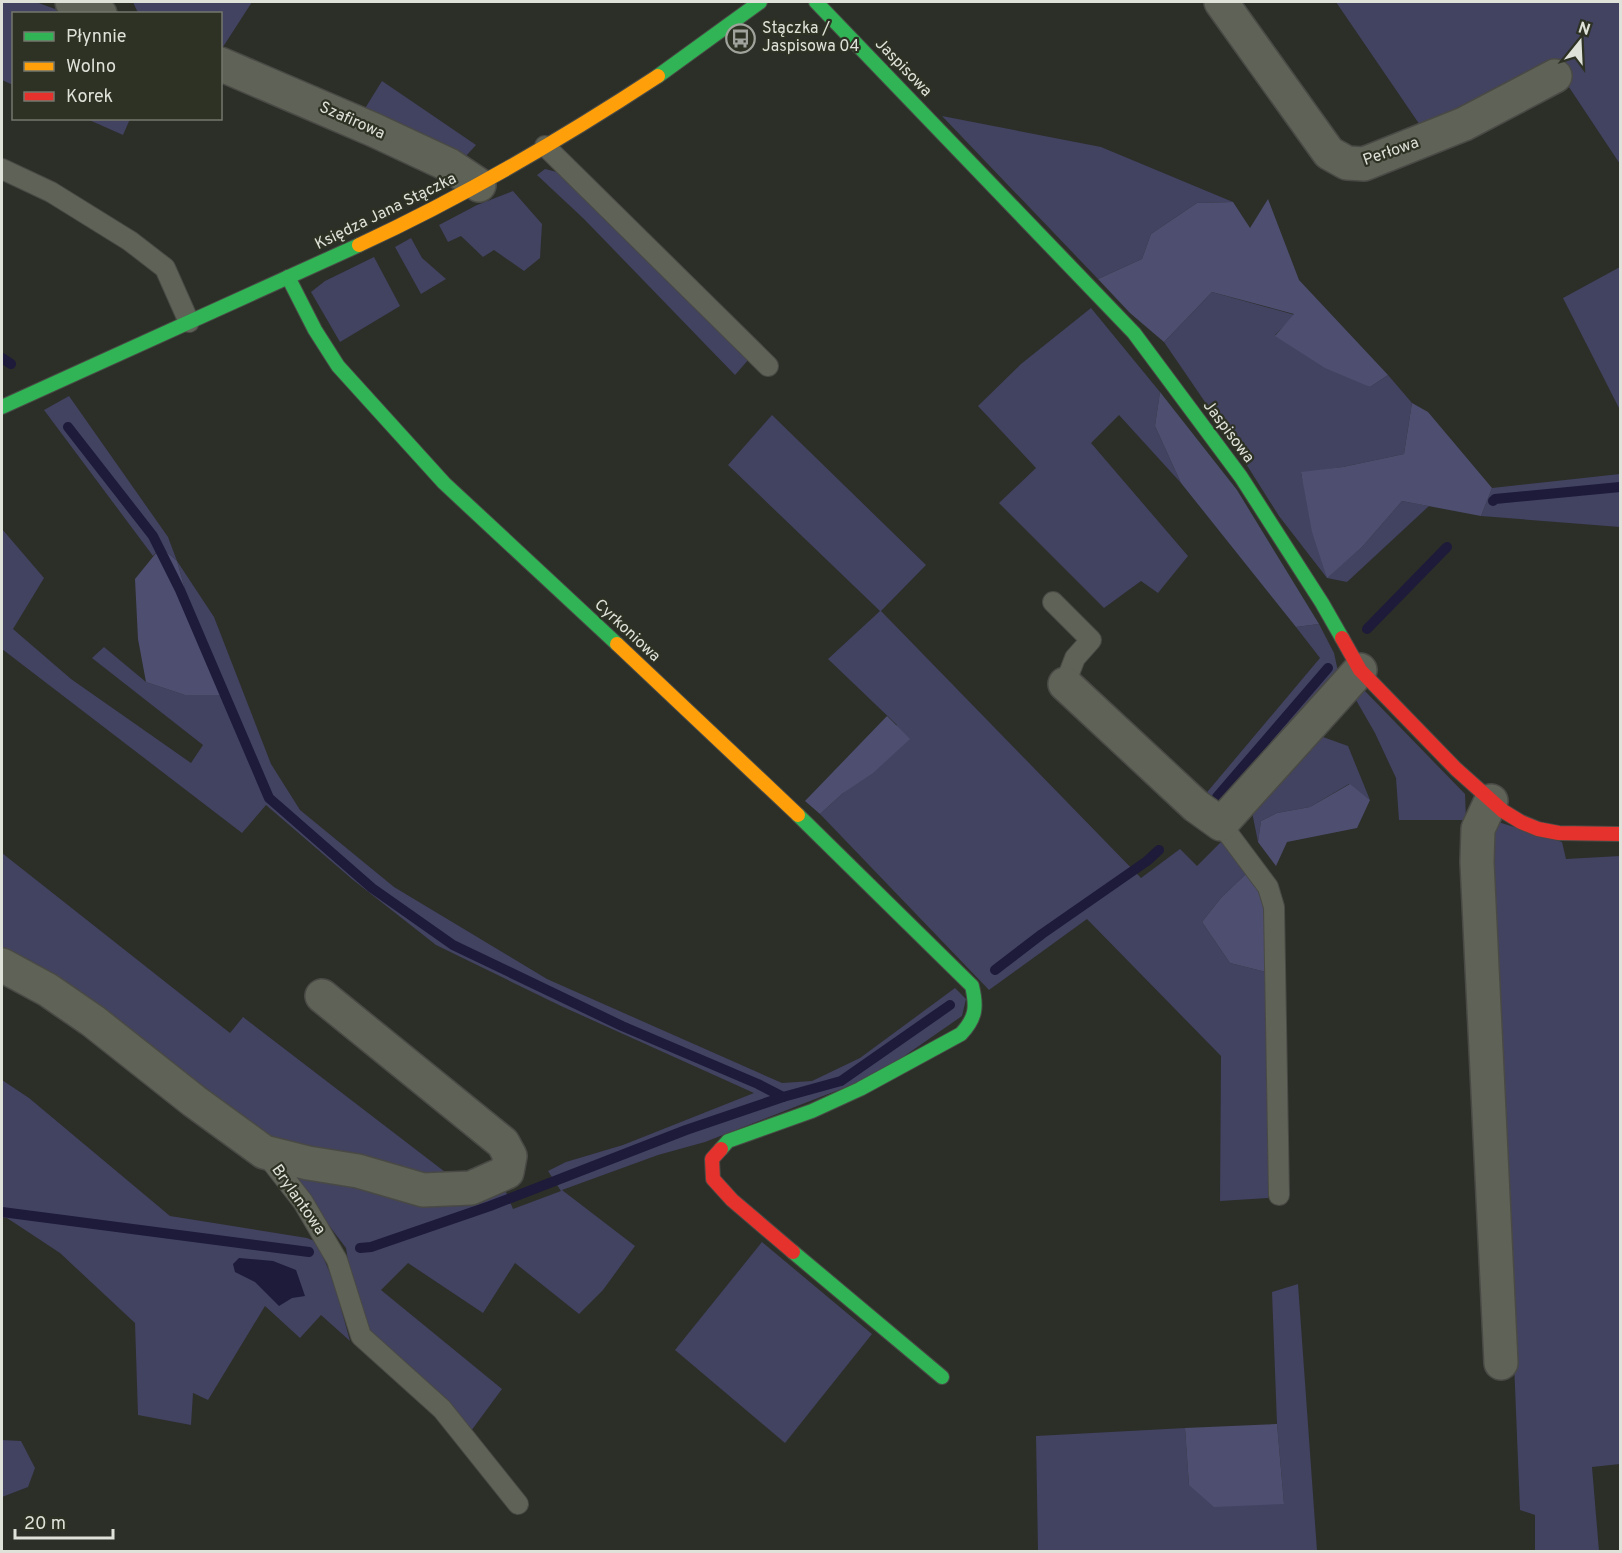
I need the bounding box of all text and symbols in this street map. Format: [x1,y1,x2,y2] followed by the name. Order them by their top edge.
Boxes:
[12,12,222,120] legend
[1550,12,1610,72] north arrow
[1575,18,1593,41] text: N
[762,19,860,57] place label: Stączka / Jaspisowa 04
[725,22,757,54] bus stop icon: Stączka / Jaspisowa 04
[66,26,127,49] text: Płynnie
[870,35,936,101] street label: Jaspisowa
[66,56,116,79] text: Wolno
[66,86,113,109] text: Korek
[316,98,388,144] street label: Szafirowa
[1360,133,1422,171] street label: Perłowa
[312,169,460,255] street label: Księdza Jana Stączka
[1198,397,1258,467] street label: Jaspisowa
[590,595,664,667] street label: Cyrkoniowa
[266,1161,330,1239] street label: Brylantowa
[15,1502,112,1540] scale bar
[24,1513,66,1536] text: 20 m

